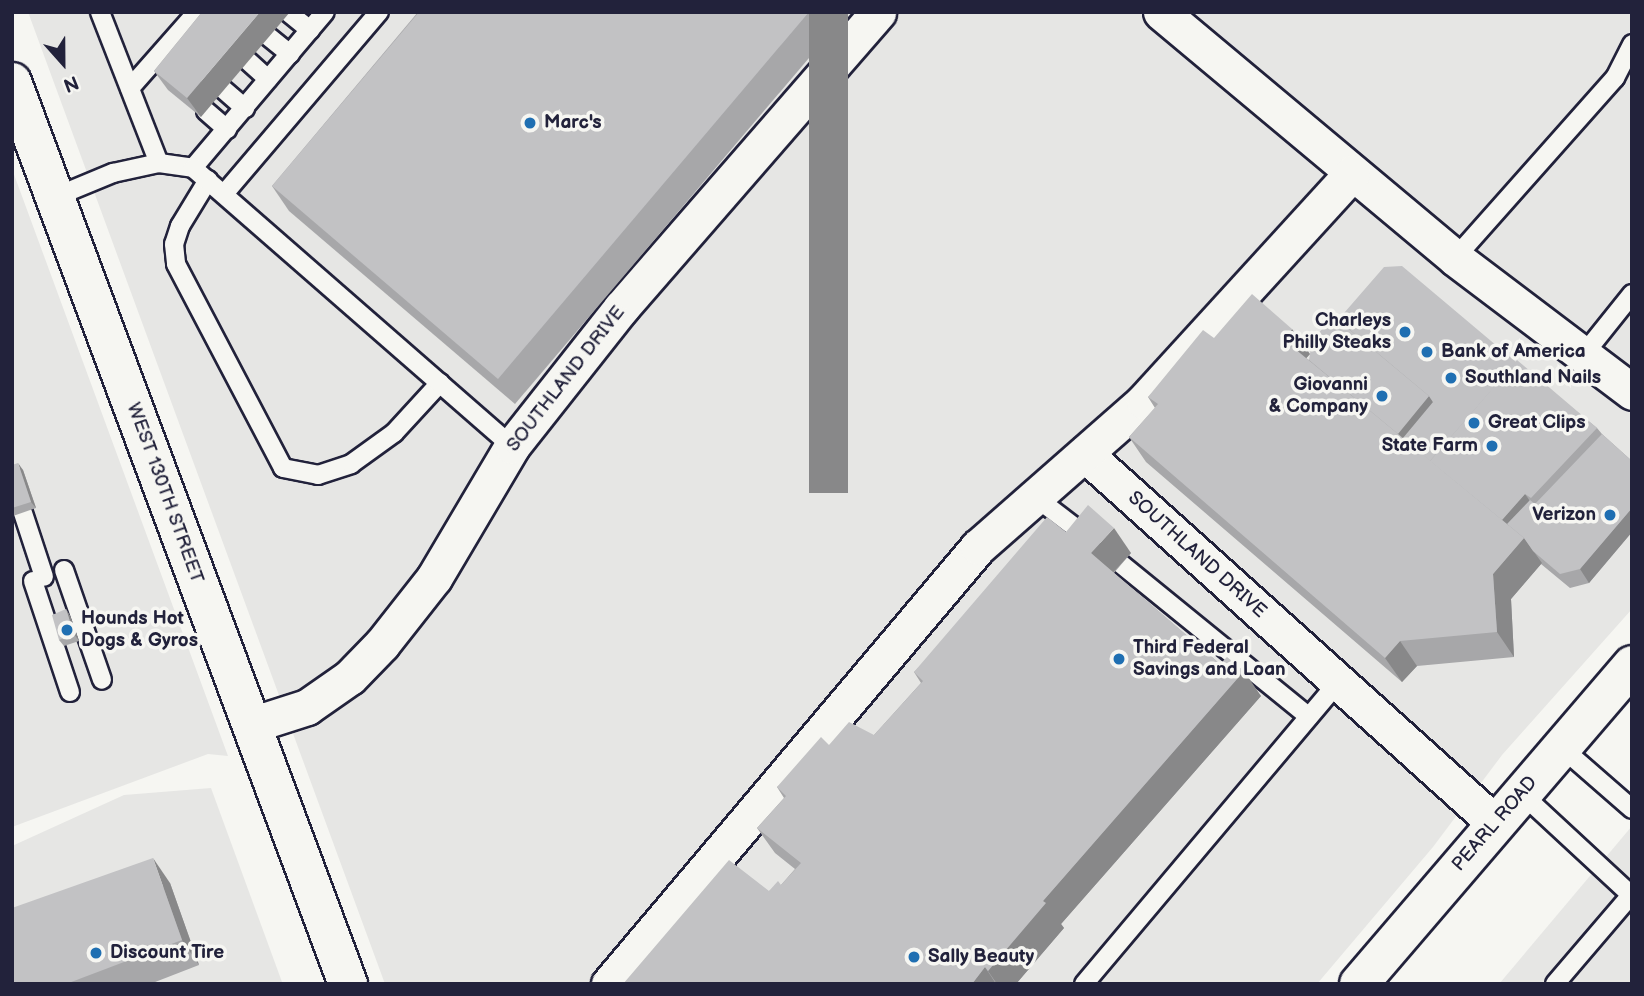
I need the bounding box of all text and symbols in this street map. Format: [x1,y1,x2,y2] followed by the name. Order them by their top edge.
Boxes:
[28,28,98,98] north arrow
[60,70,81,96] text: N
[544,112,602,134] place label: Marc's
[522,115,538,131] marker: Marc's
[502,302,630,456] street label: SOUTHLAND DRIVE
[1282,310,1391,354] place label: Charleys Philly Steaks
[1397,324,1413,340] marker: Charleys Philly Steaks
[1441,341,1586,363] place label: Bank of America
[1419,344,1435,360] marker: Bank of America
[1465,367,1601,389] place label: Southland Nails
[1443,370,1459,386] marker: Southland Nails
[1269,374,1368,418] place label: Giovanni & Company
[1374,388,1390,404] marker: Giovanni & Company
[122,399,208,587] street label: WEST 130TH STREET
[1488,412,1586,434] place label: Great Clips
[1466,415,1482,431] marker: Great Clips
[1382,435,1478,457] place label: State Farm
[1484,438,1500,454] marker: State Farm
[1123,487,1271,623] street label: SOUTHLAND DRIVE
[1532,504,1596,526] place label: Verizon
[1602,507,1618,523] marker: Verizon
[81,608,198,652] place label: Hounds Hot Dogs & Gyros
[59,622,75,638] marker: Hounds Hot Dogs & Gyros
[1133,637,1286,681] place label: Third Federal Savings and Loan
[1111,651,1127,667] marker: Third Federal Savings and Loan
[1448,772,1542,876] street label: PEARL ROAD
[110,942,224,964] place label: Discount Tire
[88,945,104,961] marker: Discount Tire
[928,946,1035,968] place label: Sally Beauty
[906,949,922,965] marker: Sally Beauty

